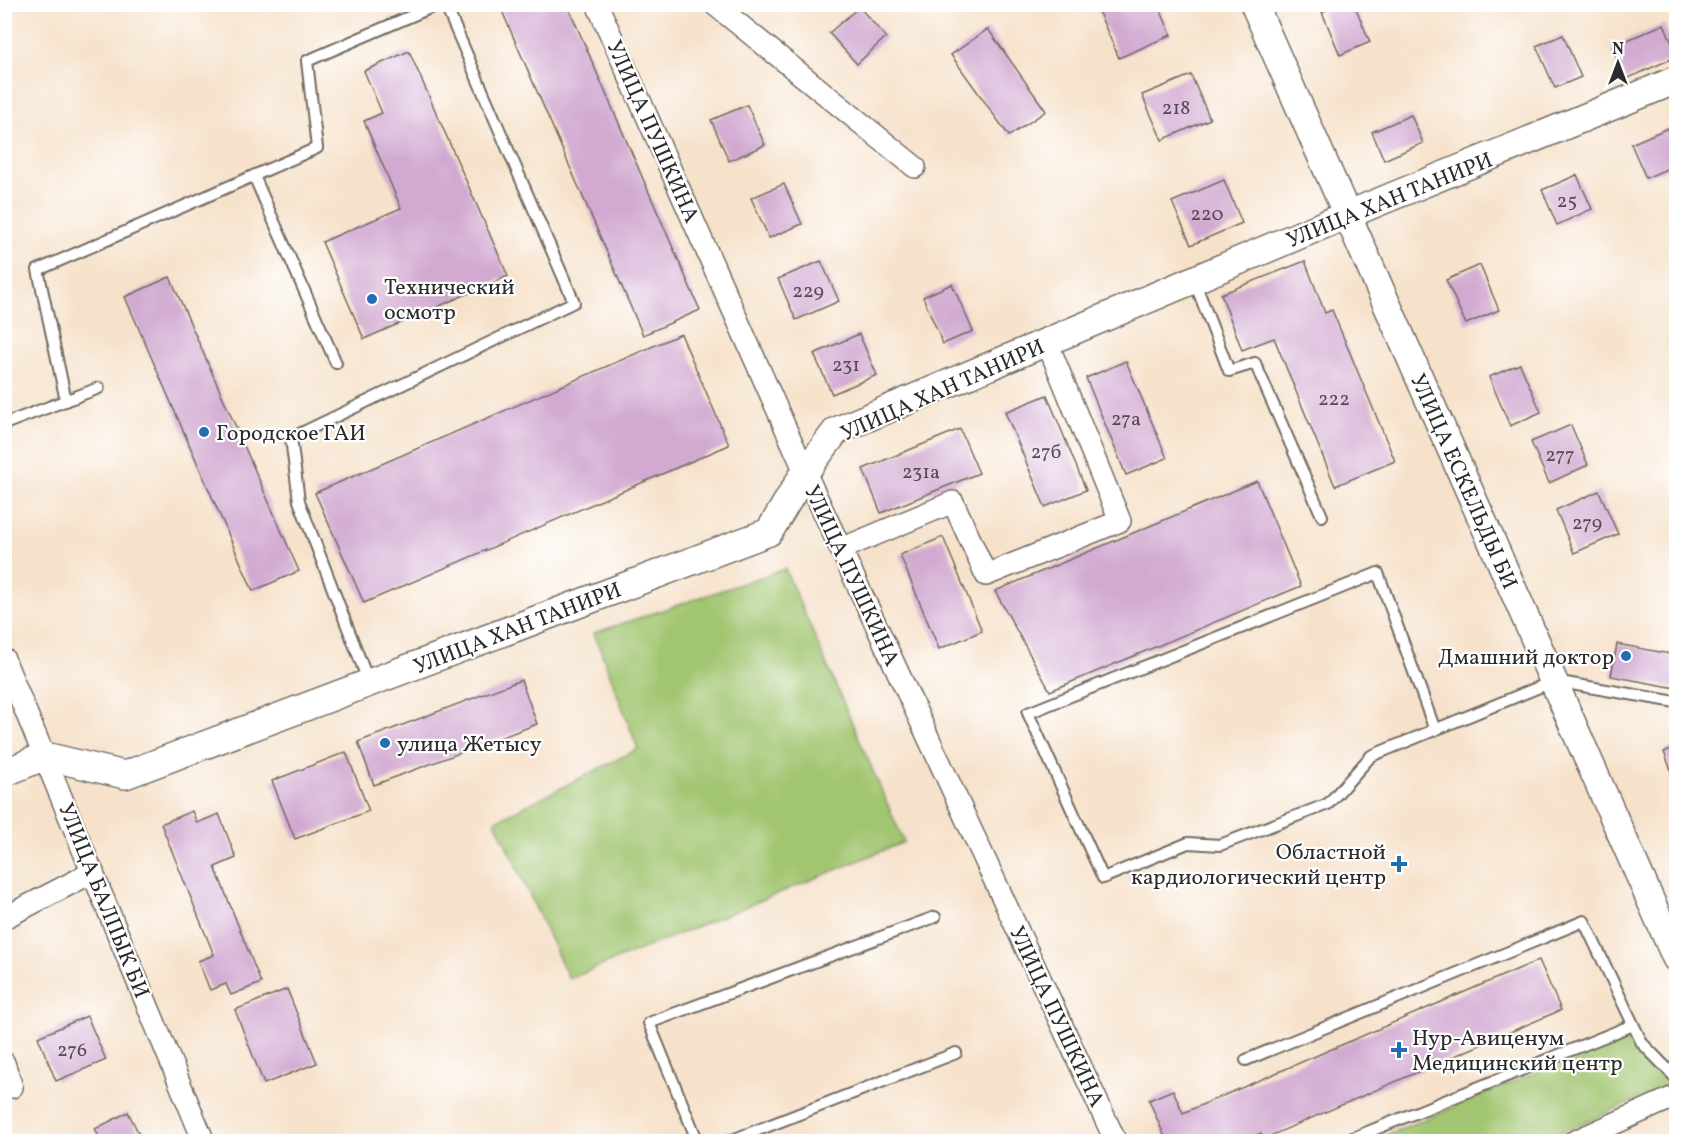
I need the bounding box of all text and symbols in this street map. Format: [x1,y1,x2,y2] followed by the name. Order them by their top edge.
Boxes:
[1588,33,1648,93] north arrow
[598,36,706,228] street label: УЛИЦА ПУШКИНА
[1612,39,1624,61] text: N
[1162,95,1190,123] house number: 218
[1282,146,1498,257] street label: УЛИЦА ХАН ТАНИРИ
[1557,188,1577,216] house number: 25
[1190,201,1224,229] house number: 220
[384,273,515,329] place label: Технический осмотр
[792,278,824,306] house number: 229
[365,292,379,306] marker: Технический осмотр
[836,332,1050,450] street label: УЛИЦА ХАН ТАНИРИ
[832,352,860,380] house number: 231
[1401,369,1524,595] street label: УЛИЦА ЕСКЕЛЬДЫ БИ
[1318,386,1350,414] house number: 222
[1111,406,1141,434] house number: 27а
[216,419,366,450] place label: Городское ГАИ
[197,425,211,439] marker: Городское ГАИ
[1031,439,1061,467] house number: 27б
[1545,442,1575,470] house number: 277
[902,459,940,487] house number: 231а
[795,480,906,672] street label: УЛИЦА ПУШКИНА
[1572,510,1602,538] house number: 279
[410,575,626,683] street label: УЛИЦА ХАН ТАНИРИ
[1438,643,1614,674] place label: Дмашний доктор
[1619,649,1633,663] marker: Дмашний доктор
[397,730,542,761] place label: улица Жетысу
[378,736,392,750] marker: улица Жетысу
[49,799,156,1003] street label: УЛИЦА БАЛПЫК БИ
[1131,838,1386,894] place label: Областной кардиологический центр
[1390,855,1408,873] marker: Областной кардиологический центр
[1000,921,1111,1113] street label: УЛИЦА ПУШКИНА
[1412,1024,1623,1080] place label: Нур-Авиценум Медицинский центр
[57,1037,87,1065] house number: 276
[1390,1041,1408,1059] marker: Нур-Авиценум Медицинский центр

